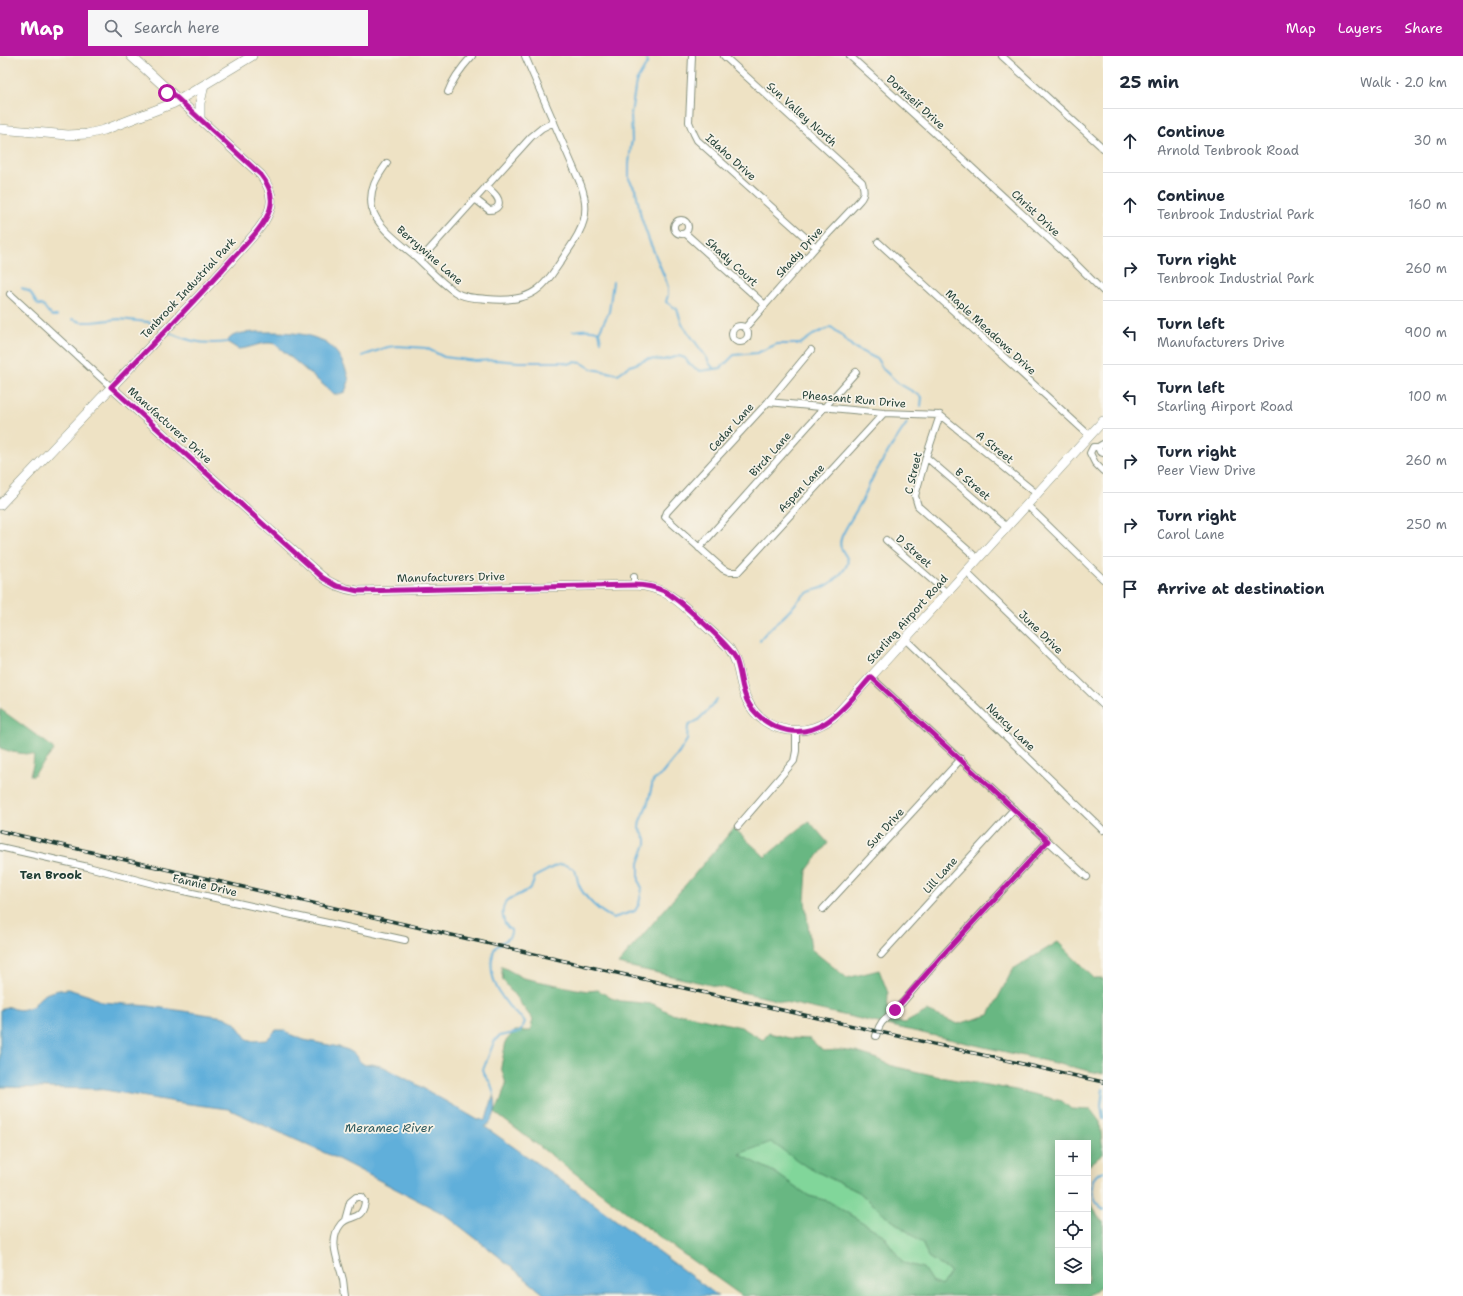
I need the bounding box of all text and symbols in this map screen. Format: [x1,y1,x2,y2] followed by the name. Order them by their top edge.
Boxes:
[88,10,368,46] search box
[20,16,64,41] text: Map
[102,17,124,39] icon: search
[134,18,220,38] text: Search here
[1286,19,1316,37] text: Map
[1338,19,1382,37] text: Layers
[1404,19,1443,37] text: Share
[1119,71,1179,93] text: 25 min
[883,72,948,133] street label: Dornseif Drive
[1360,74,1447,91] text: Walk · 2.0 km
[763,79,840,150] street label: Sun Valley North
[158,84,176,102] route start
[1157,122,1225,142] text: Continue
[1119,130,1141,152] icon: ahead
[702,131,759,184] street label: Idaho Drive
[1413,132,1447,149] text: 30 m
[1157,142,1299,159] text: Arnold Tenbrook Road
[1157,186,1225,206] text: Continue
[1008,187,1063,240] street label: Christ Drive
[1119,194,1141,216] icon: ahead
[1409,196,1447,213] text: 160 m
[1157,206,1315,223] text: Tenbrook Industrial Park
[393,222,466,288] street label: Berrywine Lane
[773,224,826,281] street label: Shady Drive
[137,234,239,342] street label: Tenbrook Industrial Park
[702,235,761,290] street label: Shady Court
[1157,250,1237,270] text: Turn right
[1119,258,1141,280] icon: right
[1405,260,1447,277] text: 260 m
[1157,270,1315,287] text: Tenbrook Industrial Park
[942,286,1039,378] street label: Maple Meadows Drive
[1157,314,1225,334] text: Turn left
[1119,322,1141,344] icon: left
[1404,324,1447,341] text: 900 m
[1157,334,1285,351] text: Manufacturers Drive
[1157,378,1225,398] text: Turn left
[124,384,215,467] street label: Manufacturers Drive
[1119,386,1141,408] icon: left
[801,387,907,412] street label: Pheasant Run Drive
[1408,388,1447,405] text: 100 m
[1157,398,1293,415] text: Starling Airport Road
[705,400,757,455] street label: Cedar Lane
[973,428,1017,467] street label: A Street
[746,429,795,480] street label: Birch Lane
[1157,442,1237,462] text: Turn right
[901,450,926,496] street label: C Street
[1119,450,1141,472] icon: right
[1405,452,1447,469] text: 260 m
[775,461,828,516] street label: Aspen Lane
[1157,462,1256,479] text: Peer View Drive
[952,465,994,504] street label: B Street
[1157,506,1237,526] text: Turn right
[1119,514,1141,536] icon: right
[1406,516,1447,533] text: 250 m
[1157,526,1225,543] text: Carol Lane
[892,531,935,571] street label: D Street
[397,569,505,586] street label: Manufacturers Drive
[863,572,951,667] street label: Starling Airport Road
[1119,578,1141,600] icon: arrive
[1157,579,1325,599] text: Arrive at destination
[1015,607,1066,657] street label: June Drive
[983,700,1038,755] street label: Nancy Lane
[863,805,908,852] street label: Sun Drive
[920,854,961,897] street label: Lill Lane
[20,867,82,883] district label: Ten Brook
[171,871,239,900] street label: Fannie Drive
[886,1001,904,1019] route end
[345,1120,433,1136] water label: Meramec River
[1055,1140,1091,1284] map controls
[1055,1140,1091,1176] button: +
[1055,1176,1091,1212] button: −
[1055,1212,1091,1248] button: locate
[1055,1248,1091,1284] button: layers

